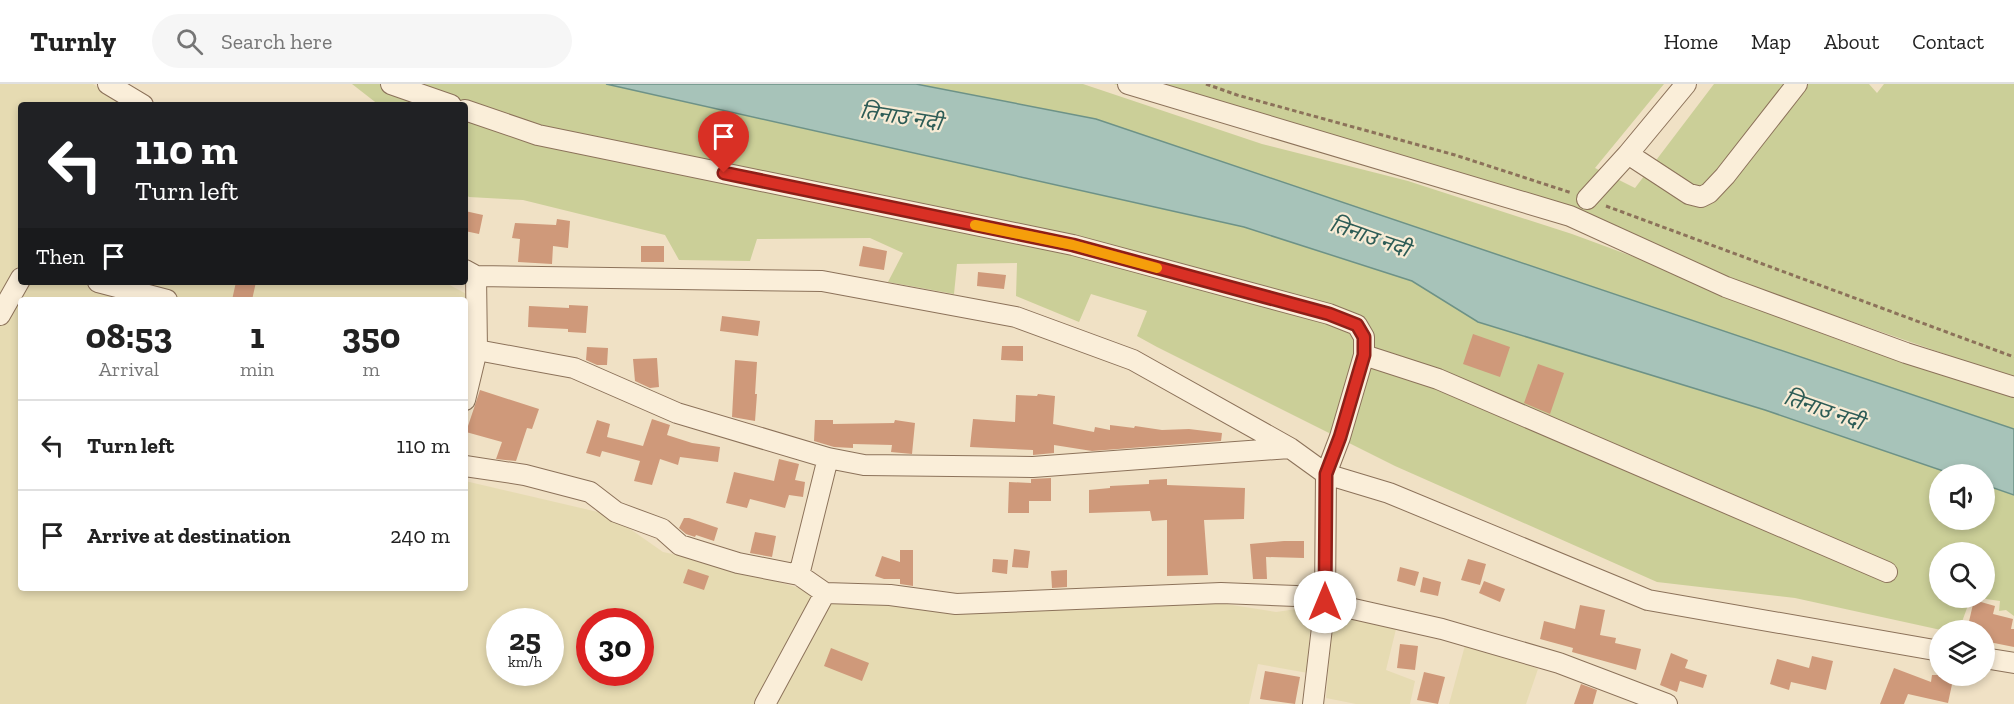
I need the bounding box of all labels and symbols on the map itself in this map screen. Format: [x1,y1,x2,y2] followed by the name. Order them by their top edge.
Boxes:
[858,97,948,137] water label: तिनाउ नदी
[698,111,749,173] pin
[1326,210,1417,264] water label: तिनाउ नदी
[1780,383,1871,437] water label: तिनाउ नदी
[1293,570,1357,634] position arrow
[576,608,654,686] speed limit sign: 30

